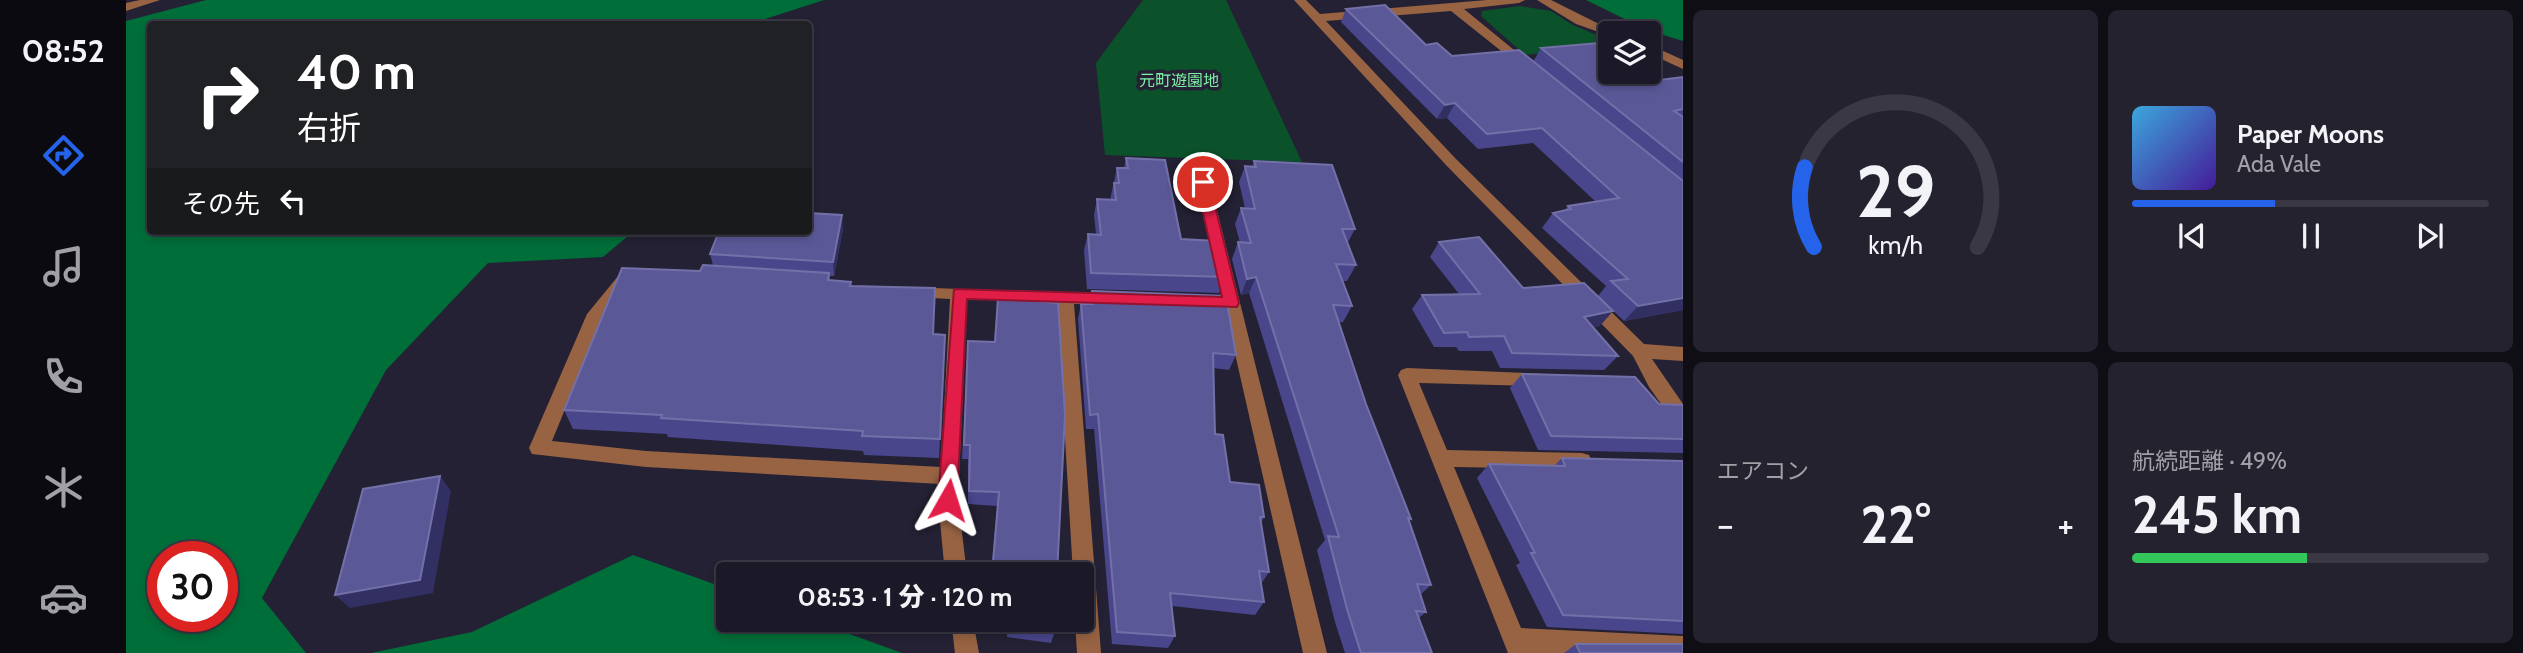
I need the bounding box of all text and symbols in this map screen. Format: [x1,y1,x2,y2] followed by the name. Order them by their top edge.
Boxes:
[1598,21,1661,84] map controls
[1598,21,1661,84] button: layers
[21,31,105,70] text: 08:52
[297,42,416,101] text: 40 m
[182,49,273,140] icon: right
[1139,71,1219,90] park label: 元町遊園地
[297,108,361,147] text: 右折
[2237,118,2384,150] text: Paper Moons
[39,131,88,180] icon: directions
[1856,147,1935,235] text: 29
[2237,150,2321,178] text: Ada Vale
[1173,152,1233,212] pin
[1184,163,1222,201] icon: arrive
[274,182,312,220] icon: left
[182,188,260,220] text: その先
[2173,217,2211,255] icon: previous
[2292,217,2330,255] icon: pause
[2411,217,2449,255] icon: next
[1868,230,1923,260] text: km/h
[39,242,88,291] icon: music
[39,352,88,401] icon: phone
[2132,447,2287,475] text: 航続距離 · 49%
[1717,457,1809,485] text: エアコン
[39,463,88,512] icon: climate
[911,463,985,537] position arrow
[2132,483,2302,546] text: 245 km
[1860,493,1931,556] text: 22°
[1717,501,1734,548] text: −
[2057,501,2074,548] text: +
[147,541,238,632] speed limit sign: 30
[39,573,88,622] icon: car
[798,581,1012,613] text: 08:53 · 1 分 · 120 m

